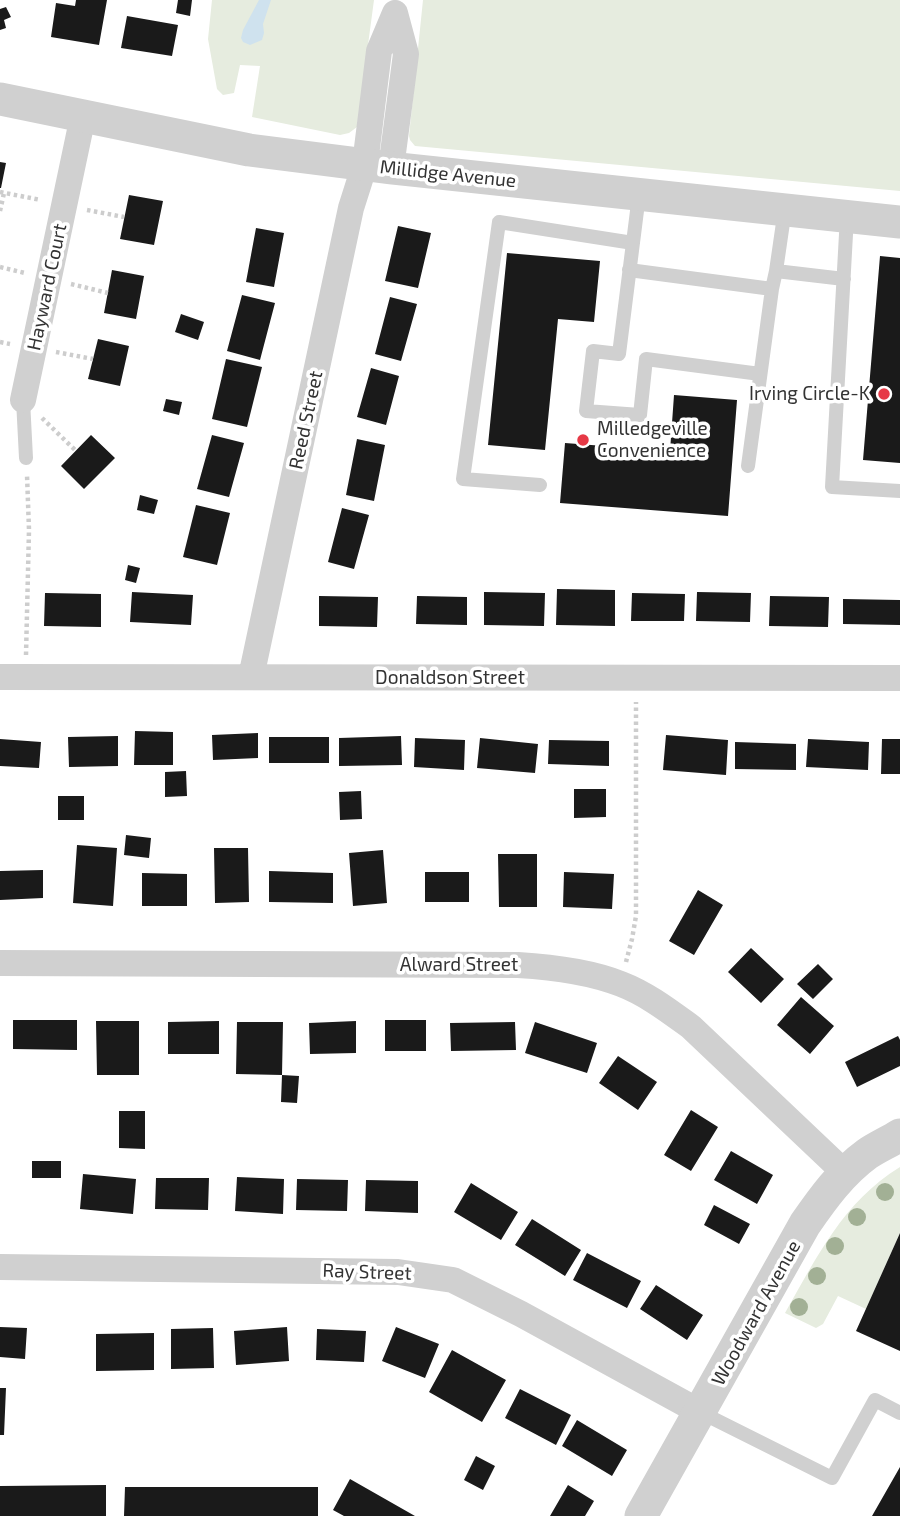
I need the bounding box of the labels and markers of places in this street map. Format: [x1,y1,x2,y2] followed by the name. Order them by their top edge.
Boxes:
[749,383,870,405] place label: Irving Circle-K
[876,386,892,402] marker: Irving Circle-K
[597,418,708,462] place label: Milledgeville Convenience
[575,432,591,448] marker: Milledgeville Convenience

